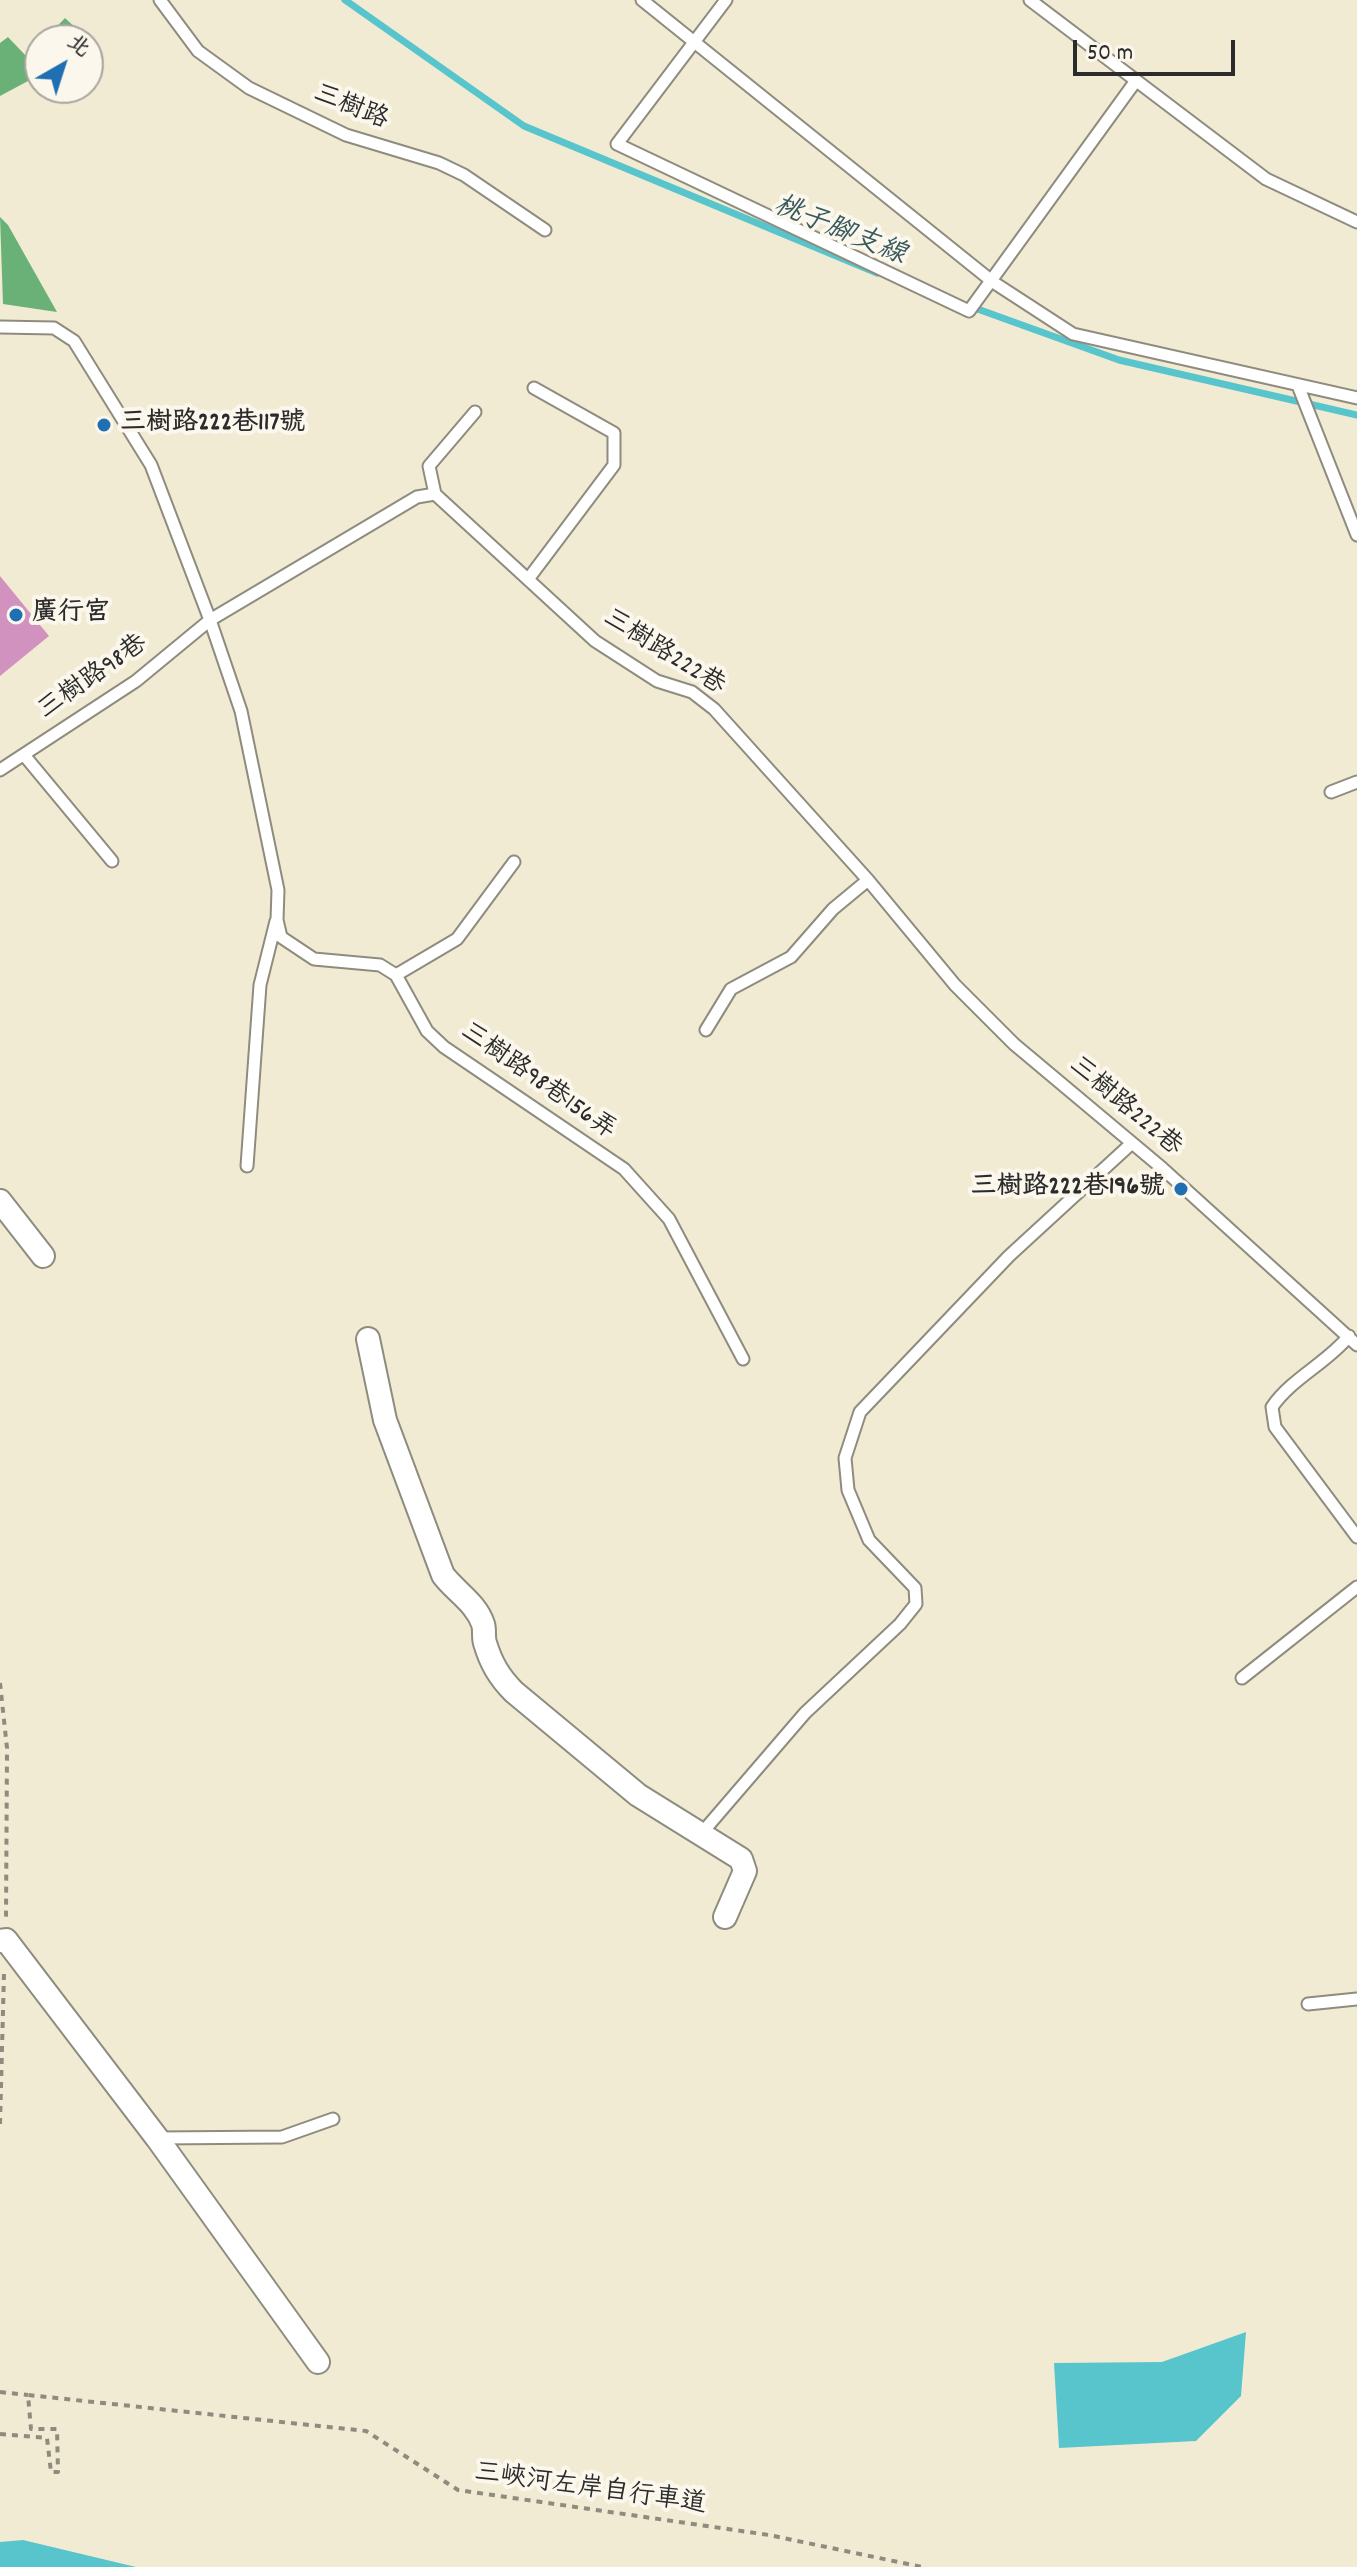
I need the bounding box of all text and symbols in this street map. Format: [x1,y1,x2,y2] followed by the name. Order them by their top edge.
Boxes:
[24,24,104,104] north arrow
[1077,24,1239,74] scale bar
[60,28,96,65] text: 北
[1087,37,1133,71] text: 50 m
[308,80,392,138] street label: 三樹路
[768,191,910,275] water label: 桃子腳支線
[120,409,305,441] place label: 三樹路222巷117號
[95,416,113,434] marker: 三樹路222巷117號
[32,599,110,631] place label: 廣行宮
[596,604,730,704] street label: 三樹路222巷
[7,606,25,624] marker: 廣行宮
[33,630,155,728] street label: 三樹路98巷
[453,1018,621,1148] street label: 三樹路98巷156弄
[1061,1052,1187,1164] street label: 三樹路222巷
[971,1173,1165,1205] place label: 三樹路222巷196號
[1172,1180,1190,1198] marker: 三樹路222巷196號
[472,2459,708,2523] street label: 三峽河左岸自行車道

